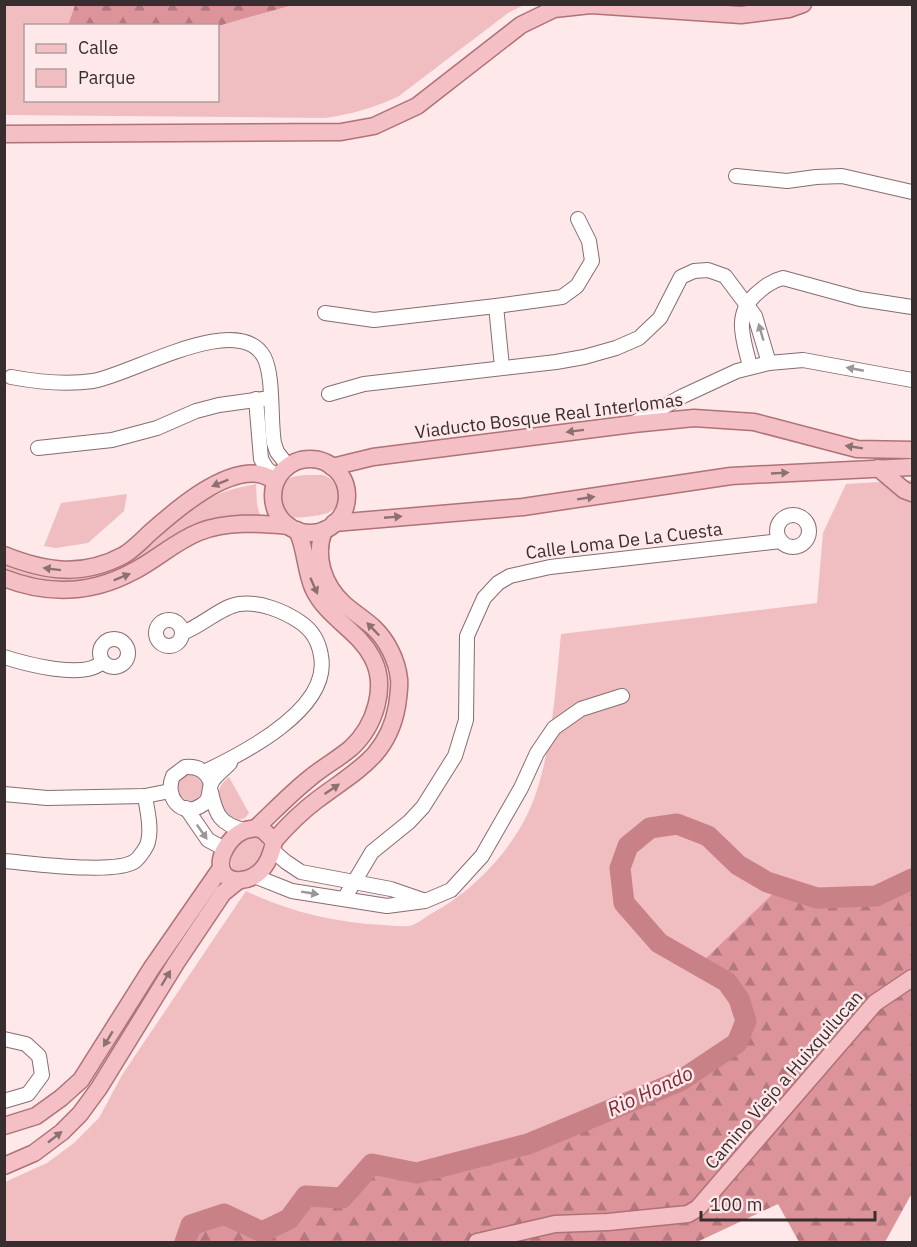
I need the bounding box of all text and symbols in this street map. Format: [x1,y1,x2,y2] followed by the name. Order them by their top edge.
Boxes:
[24,24,219,102] legend
[78,36,118,59] text: Calle
[78,66,136,89] text: Parque
[756,322,765,340] one-way arrow
[845,364,864,373] one-way arrow
[414,388,684,443] street label: Viaducto Bosque Real Interlomas
[566,427,585,436] one-way arrow
[845,443,864,452] one-way arrow
[770,469,789,478] one-way arrow
[211,479,229,488] one-way arrow
[577,493,596,502] one-way arrow
[383,512,402,522] one-way arrow
[524,517,724,564] street label: Calle Loma De La Cuesta
[43,564,62,574] one-way arrow
[113,572,131,581] one-way arrow
[309,578,318,595] one-way arrow
[367,622,381,636] one-way arrow
[324,784,340,795] one-way arrow
[196,824,208,840] one-way arrow
[300,889,319,898] one-way arrow
[161,970,172,986] one-way arrow
[700,986,867,1174] street label: Camino Viejo a Huixquilucan
[103,1031,114,1047] one-way arrow
[602,1059,697,1122] water label: Rio Hondo
[47,1131,63,1144] one-way arrow
[701,1184,875,1222] scale bar
[710,1193,762,1216] text: 100 m

